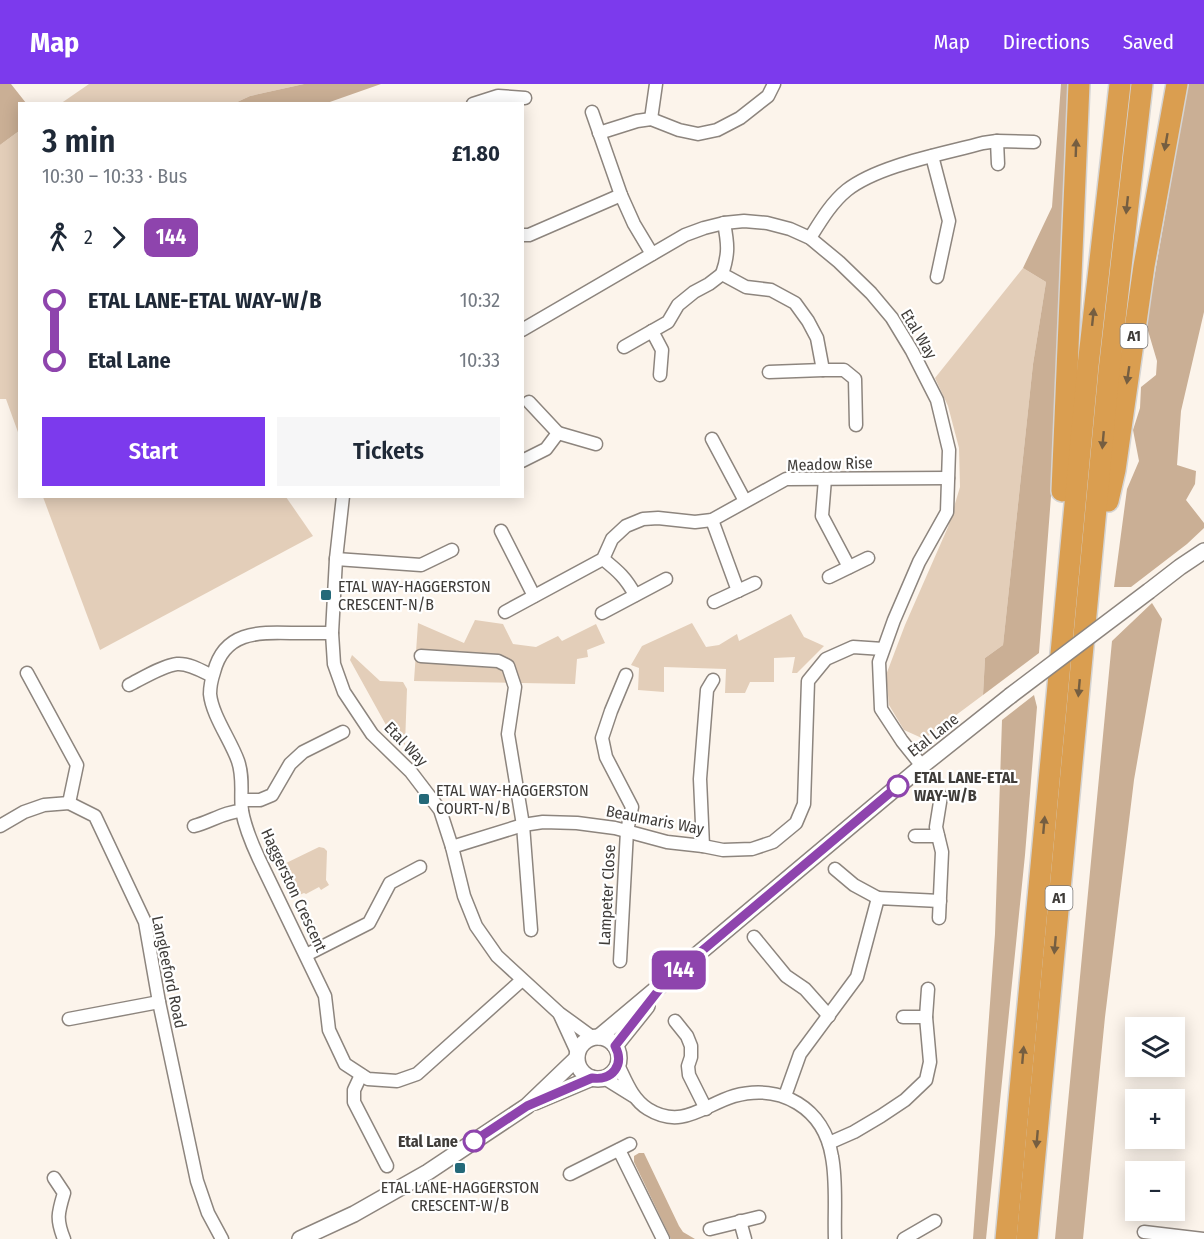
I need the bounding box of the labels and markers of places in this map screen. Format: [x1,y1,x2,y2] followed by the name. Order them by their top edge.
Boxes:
[338,577,491,614] place label: ETAL WAY-HAGGERSTON CRESCENT-N/B
[319,588,333,602] marker: ETAL WAY-HAGGERSTON CRESCENT-N/B
[914,768,1018,805] place label: ETAL LANE-ETAL WAY-W/B
[887,775,909,797] marker: ETAL LANE-ETAL WAY-W/B
[436,781,589,818] place label: ETAL WAY-HAGGERSTON COURT-N/B
[417,792,431,806] marker: ETAL WAY-HAGGERSTON COURT-N/B
[463,1130,485,1152] marker: Etal Lane
[398,1132,458,1151] place label: Etal Lane
[453,1161,467,1175] marker: ETAL LANE-HAGGERSTON CRESCENT-W/B
[381,1178,539,1215] place label: ETAL LANE-HAGGERSTON CRESCENT-W/B

